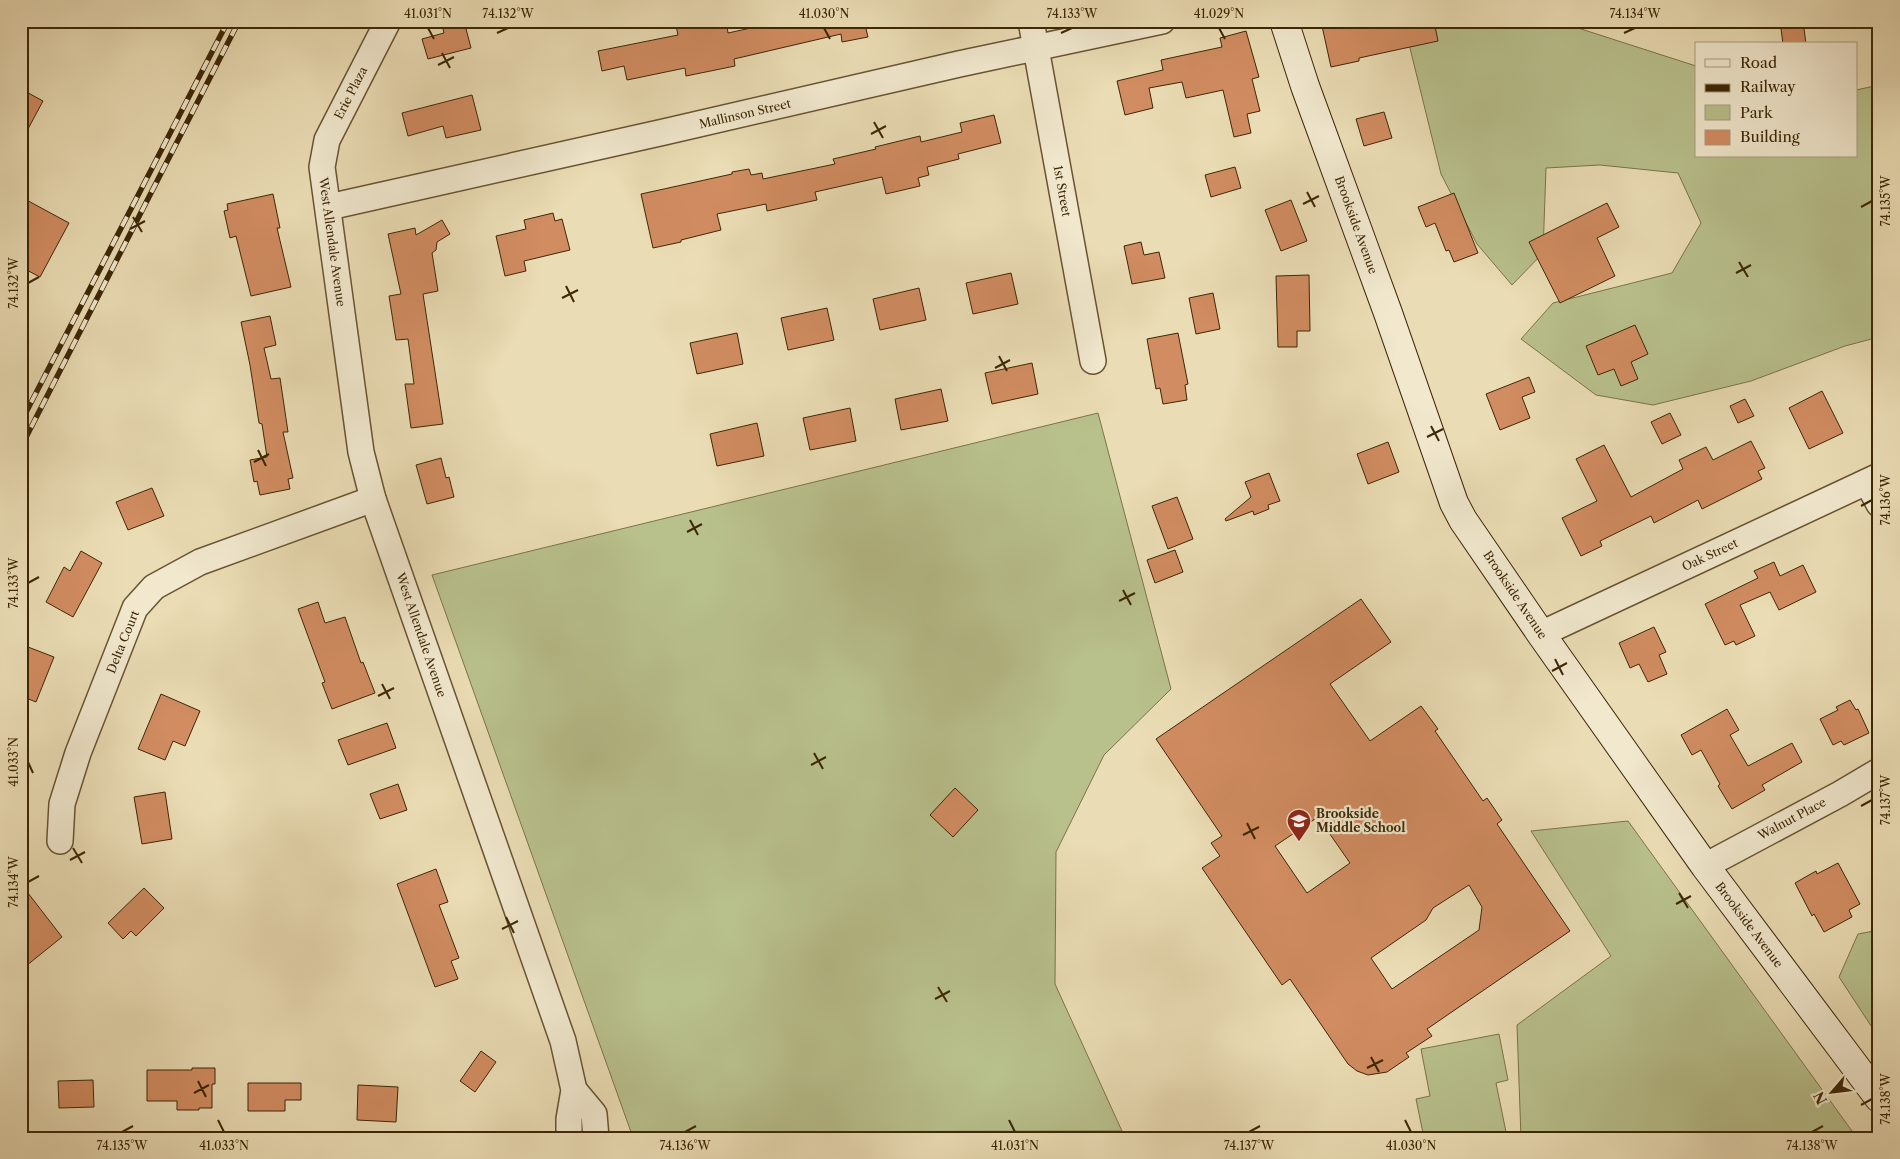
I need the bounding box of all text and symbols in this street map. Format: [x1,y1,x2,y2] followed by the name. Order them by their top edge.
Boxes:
[404,6,452,21] text: 41.031°N
[482,6,535,21] text: 74.132°W
[799,6,849,21] text: 41.030°N
[1046,6,1098,21] text: 74.133°W
[1194,6,1244,21] text: 41.029°N
[1609,6,1661,21] text: 74.134°W
[1695,42,1858,158] legend
[1740,53,1777,72] text: Road
[331,63,371,122] street label: Erie Plaza
[1740,77,1796,96] text: Railway
[697,95,793,131] street label: Mallinson Street
[1740,103,1774,122] text: Park
[1740,127,1800,146] text: Building
[1051,164,1074,218] street label: 1st Street
[1332,174,1381,276] street label: Brookside Avenue
[316,175,349,308] street label: West Allendale Avenue
[1878,175,1893,226] text: 74.135°W
[6,256,21,309] text: 74.132°W
[1878,474,1893,526] text: 74.136°W
[1679,535,1741,574] street label: Oak Street
[1480,548,1551,642] street label: Brookside Avenue
[6,557,21,609] text: 74.133°W
[393,570,450,699] street label: West Allendale Avenue
[103,607,142,676] street label: Delta Court
[6,737,21,787] text: 41.033°N
[1878,774,1893,825] text: 74.137°W
[1754,794,1829,843] street label: Walnut Place
[1316,806,1405,835] place label: Brookside Middle School
[1286,808,1312,842] school or university icon: Brookside Middle School
[6,856,21,908] text: 74.134°W
[1712,879,1787,971] street label: Brookside Avenue
[1808,1066,1858,1116] north arrow
[1878,1072,1893,1125] text: 74.138°W
[1810,1089,1831,1108] text: N
[97,1138,148,1153] text: 74.135°W
[199,1138,249,1153] text: 41.033°N
[659,1138,711,1153] text: 74.136°W
[991,1138,1039,1153] text: 41.031°N
[1224,1138,1275,1153] text: 74.137°W
[1386,1138,1436,1153] text: 41.030°N
[1786,1138,1839,1153] text: 74.138°W

